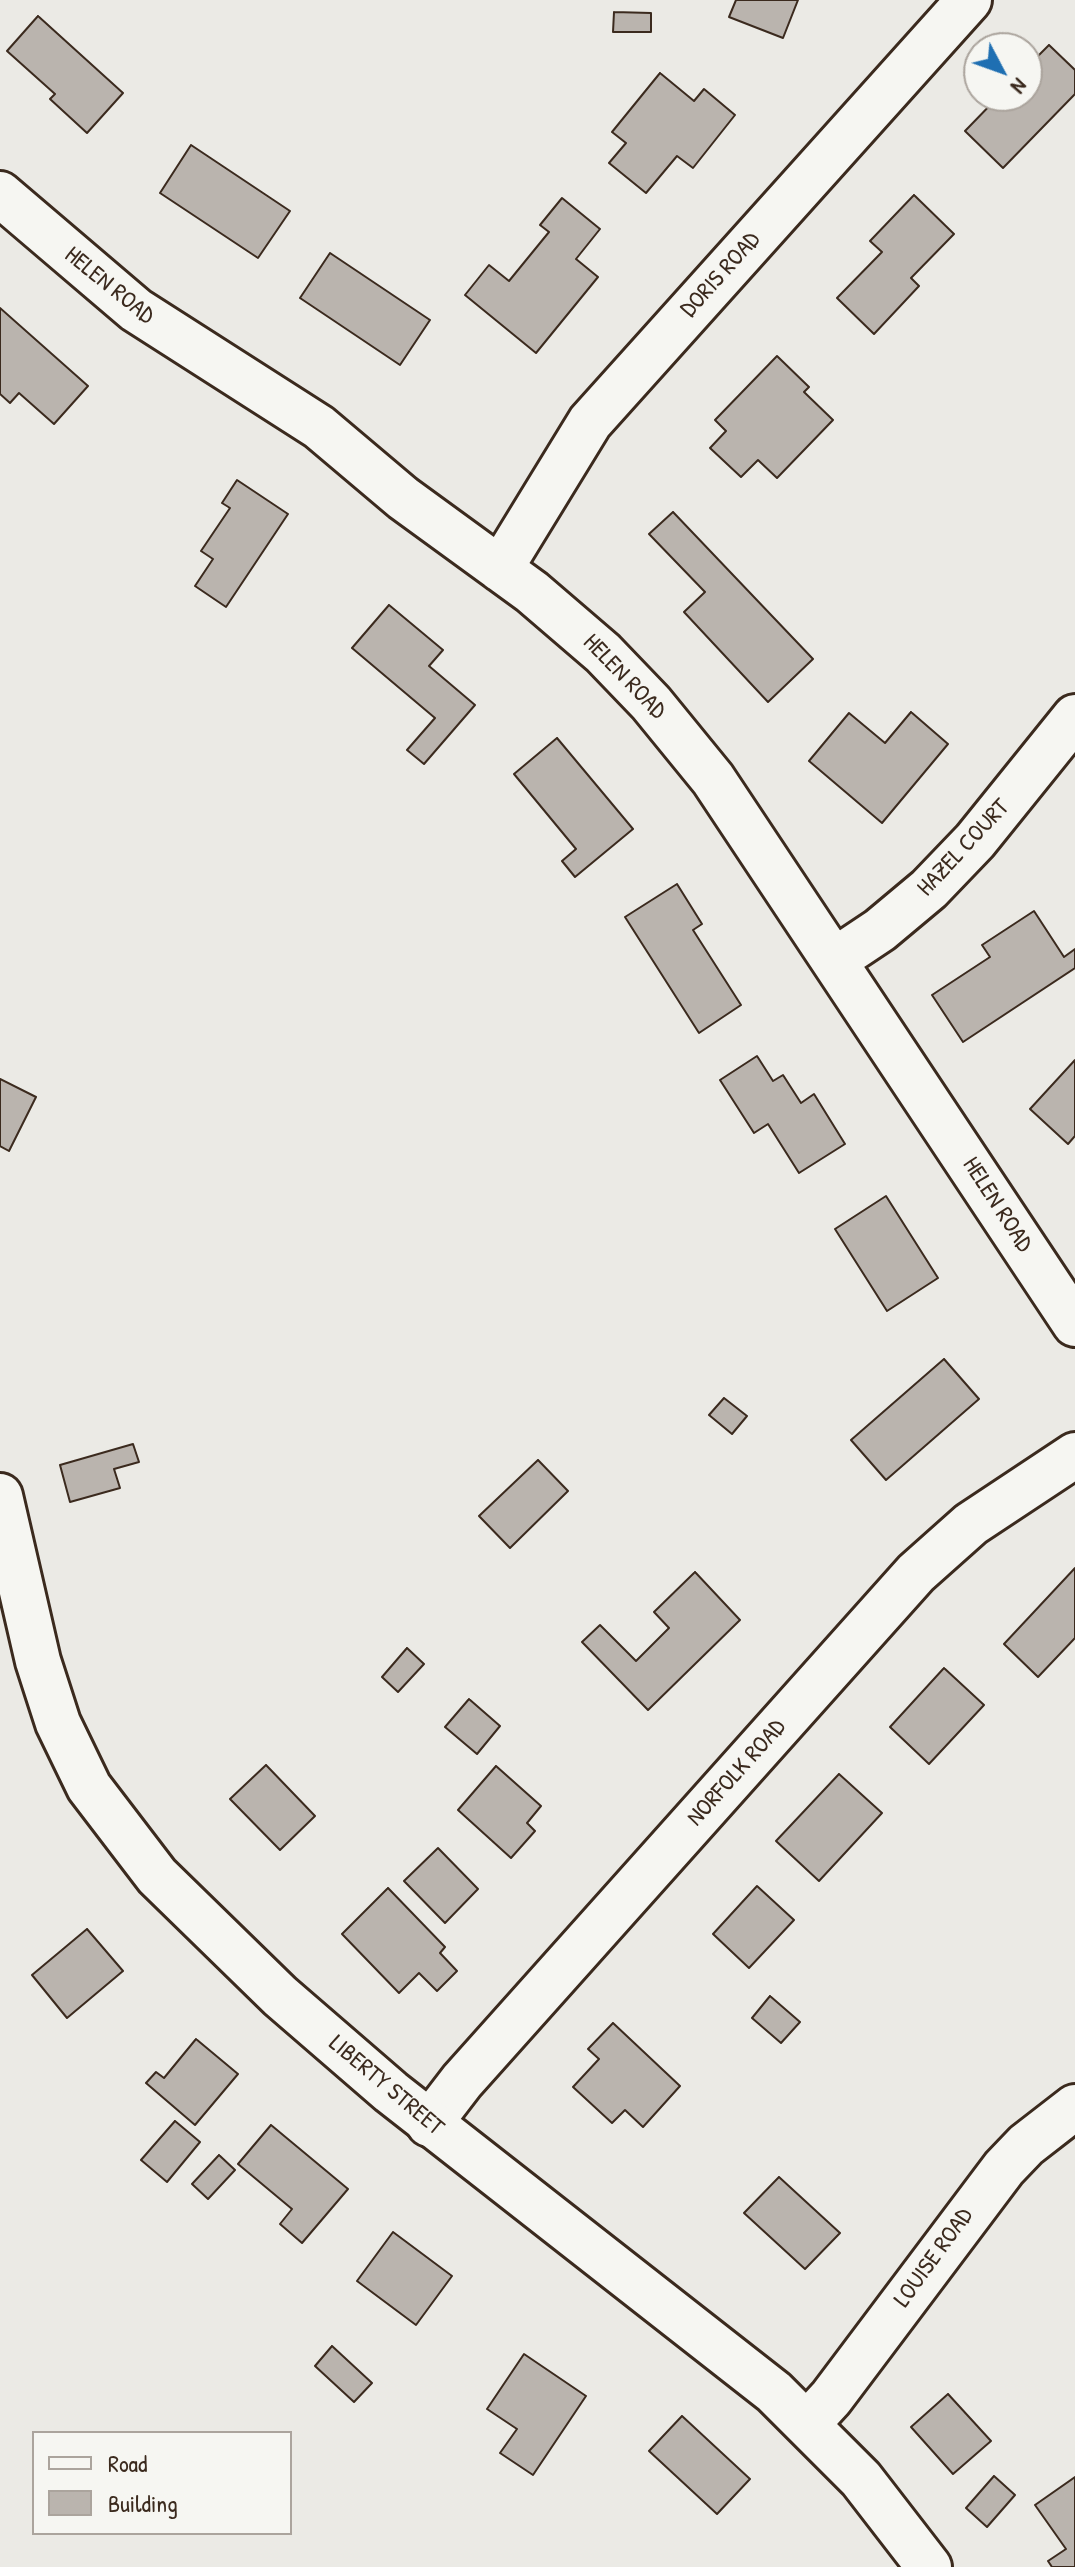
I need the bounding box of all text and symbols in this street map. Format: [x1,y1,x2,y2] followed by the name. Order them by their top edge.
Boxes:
[963,32,1043,112] north arrow
[1004,72,1035,101] text: N
[675,226,767,324] street label: DORIS ROAD
[58,241,160,331] street label: HELEN ROAD
[576,629,672,725] street label: HELEN ROAD
[912,794,1016,902] street label: HAZEL COURT
[956,1152,1038,1258] street label: HELEN ROAD
[682,1714,792,1832] street label: NORFOLK ROAD
[323,2030,449,2142] street label: LIBERTY STREET
[888,2203,980,2313] street label: LOUISE ROAD
[32,2431,292,2535] legend
[108,2447,147,2479] text: Road
[108,2487,178,2519] text: Building

